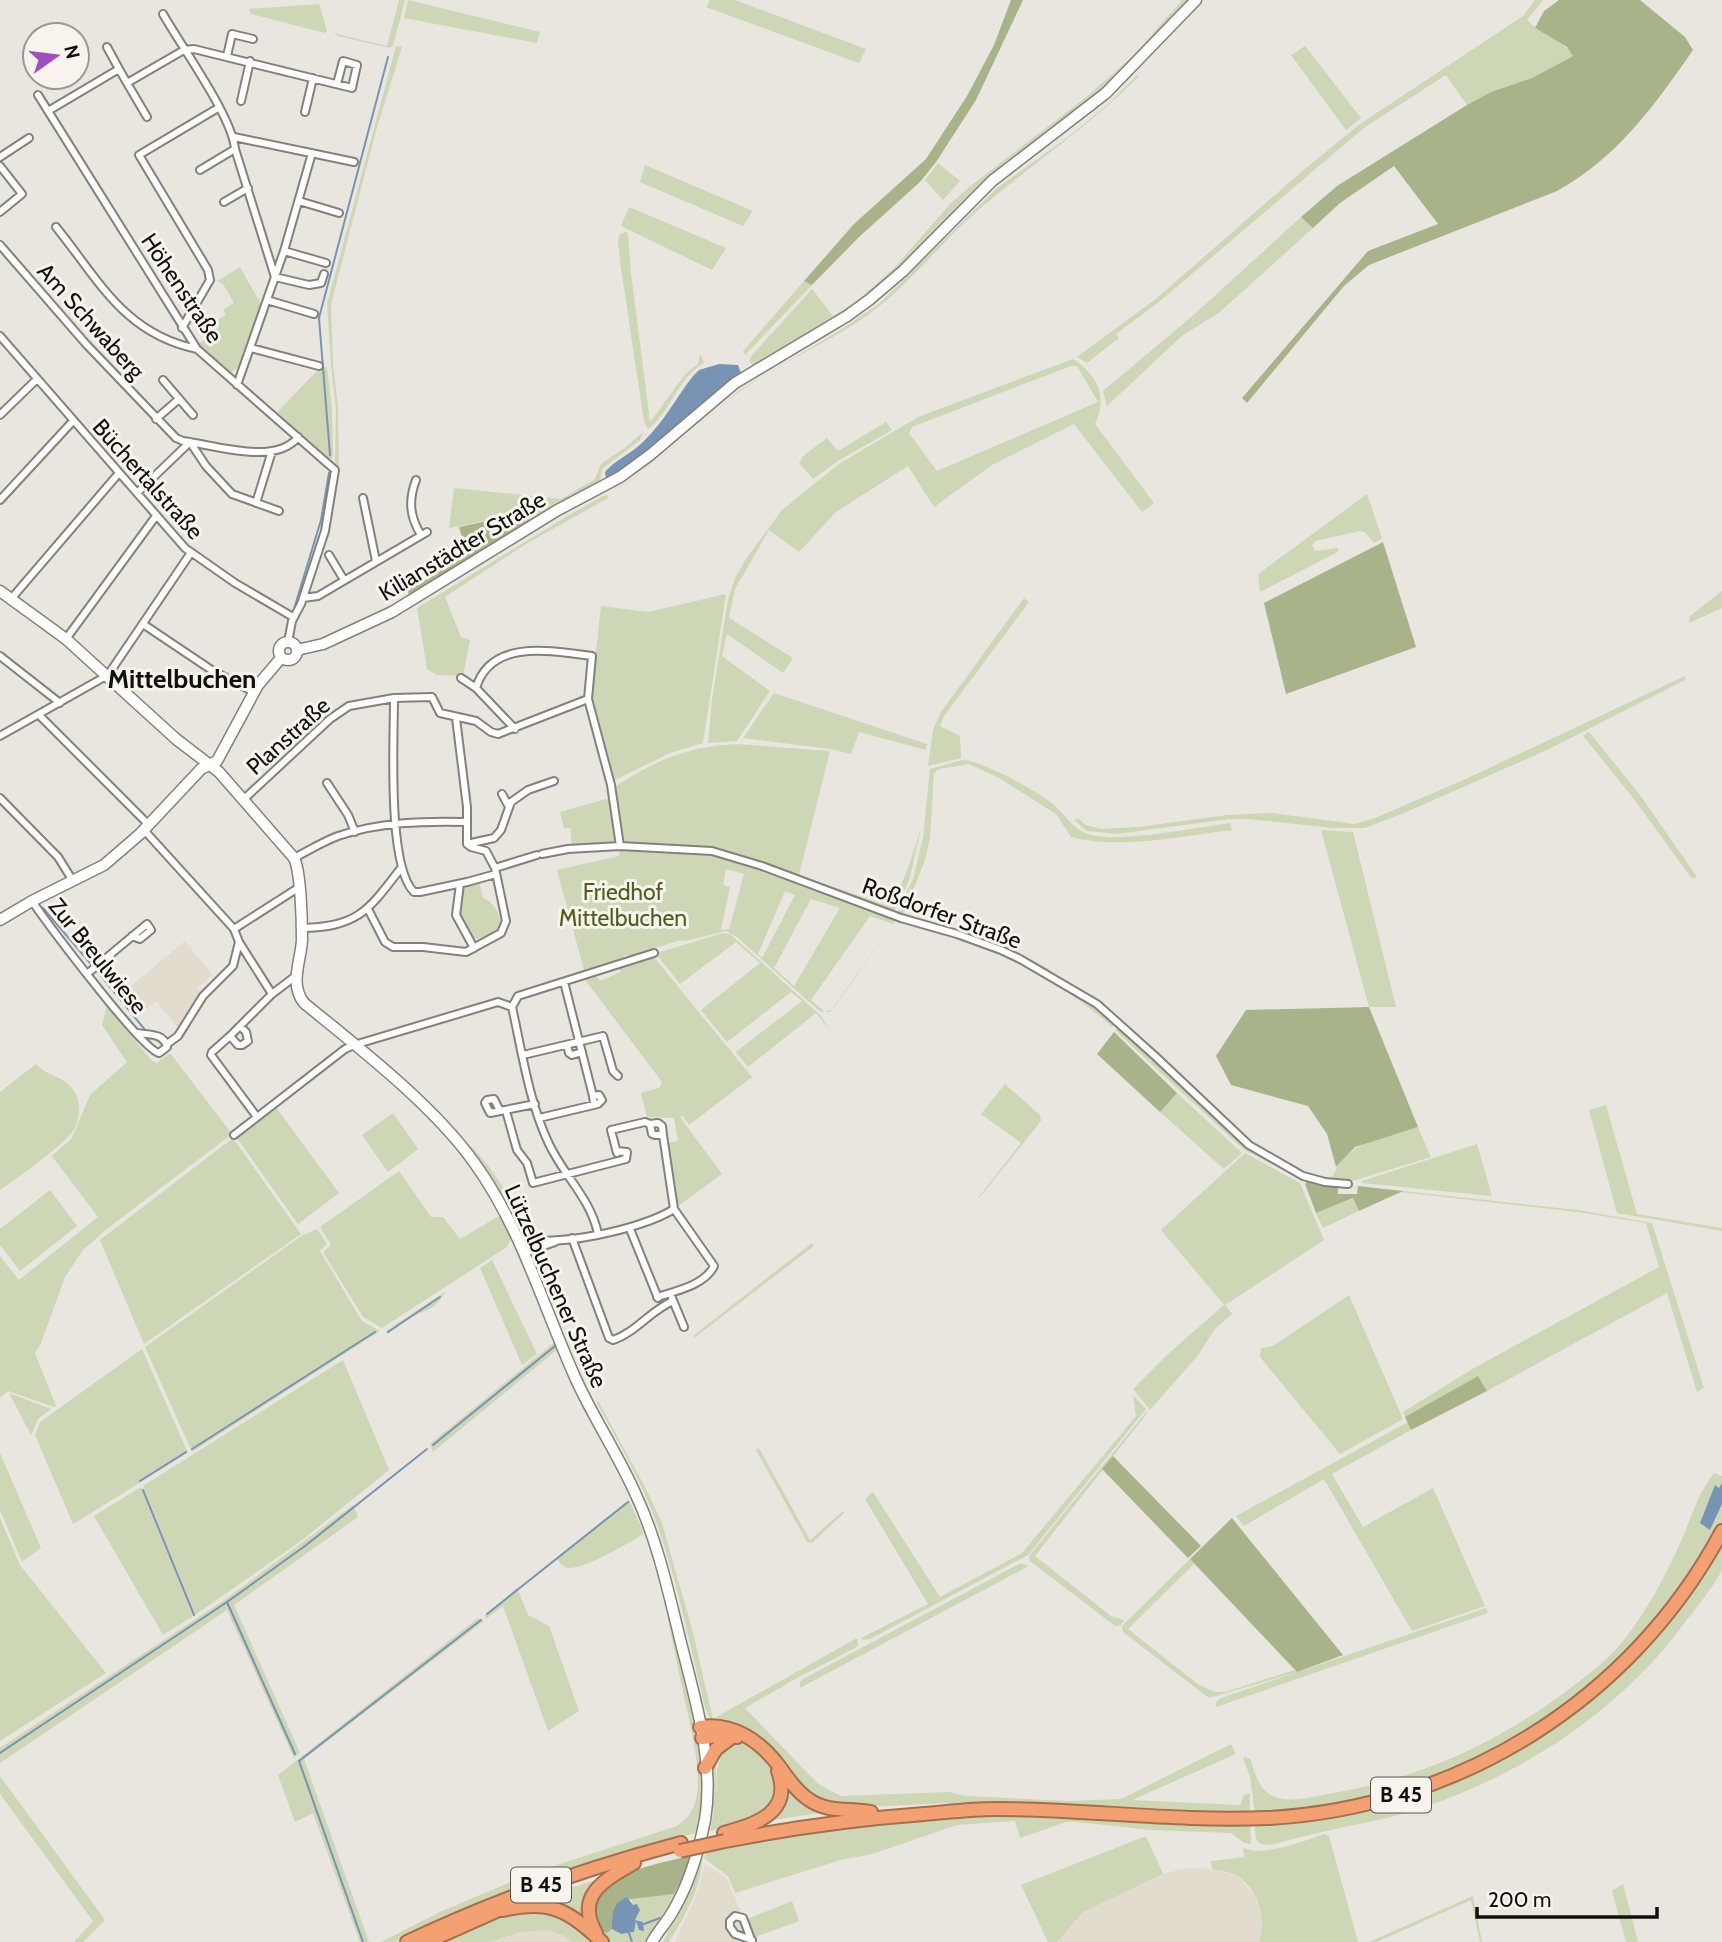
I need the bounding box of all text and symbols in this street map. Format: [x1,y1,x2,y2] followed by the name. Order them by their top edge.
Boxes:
[21,21,91,91] north arrow
[59,43,85,61] text: N
[135,228,229,348] street label: Höhenstraße
[32,257,151,385] street label: Am Schwaberg
[87,413,209,545] street label: Büchertalstraße
[374,485,551,607] street label: Kilianstädter Straße
[108,663,256,695] district label: Mittelbuchen
[240,691,336,781] street label: Planstraße
[859,871,1026,955] street label: Roßdorfer Straße
[559,878,687,932] park label: Friedhof Mittelbuchen
[43,893,153,1020] street label: Zur Breulwiese
[499,1180,614,1392] street label: Lützelbuchener Straße
[1371,1778,1431,1812] road number: B 45
[511,1868,571,1902] road number: B 45
[1477,1876,1657,1920] scale bar
[1488,1887,1551,1912] text: 200 m

